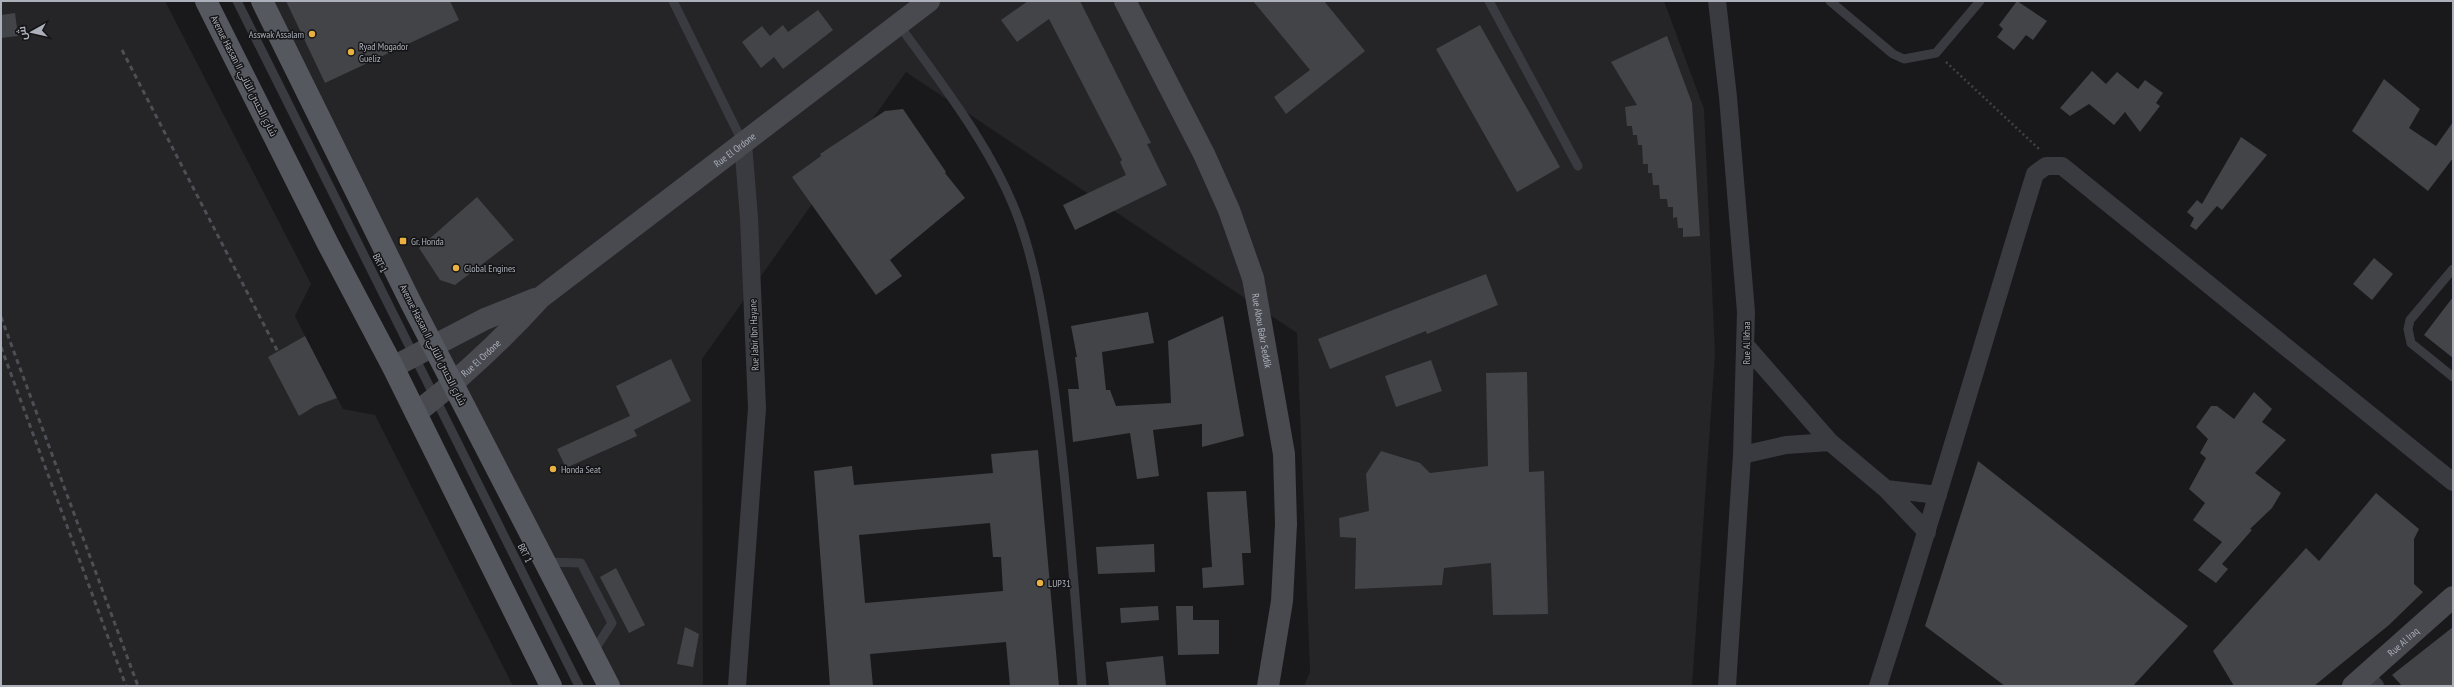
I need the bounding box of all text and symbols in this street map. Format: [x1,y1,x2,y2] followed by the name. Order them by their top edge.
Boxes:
[12,12,52,52] north arrow
[207,13,280,139] street label: Avenue Hassan II شارع الحسن الثاني
[14,25,30,41] text: ش
[249,28,304,41] place label: Asswak Assalam
[307,29,317,39] marker: Asswak Assalam
[359,40,408,65] place label: Ryad Mogador Gueliz
[346,47,356,57] marker: Ryad Mogador Gueliz
[711,129,758,170] street label: Rue El Ordone
[411,235,444,248] place label: Gr. Honda
[398,236,408,246] marker: Gr. Honda
[370,251,390,275] street label: BRT 1
[464,262,516,275] place label: Global Engines
[451,263,461,273] marker: Global Engines
[396,282,469,408] street label: Avenue Hassan II شارع الحسن الثاني
[1249,292,1275,369] street label: Rue Abou Bakr Seddik
[746,299,762,371] street label: Rue Jabir Ibn Hayane
[1740,322,1753,364] street label: Rue Al Ikhaa
[458,336,503,379] street label: Rue El Ordone
[561,463,601,476] place label: Honda Seat
[548,464,558,474] marker: Honda Seat
[515,541,535,565] street label: BRT 1
[1048,577,1071,590] place label: LUP31
[1035,578,1045,588] marker: LUP31
[2385,624,2421,659] street label: Rue Al Iraq

